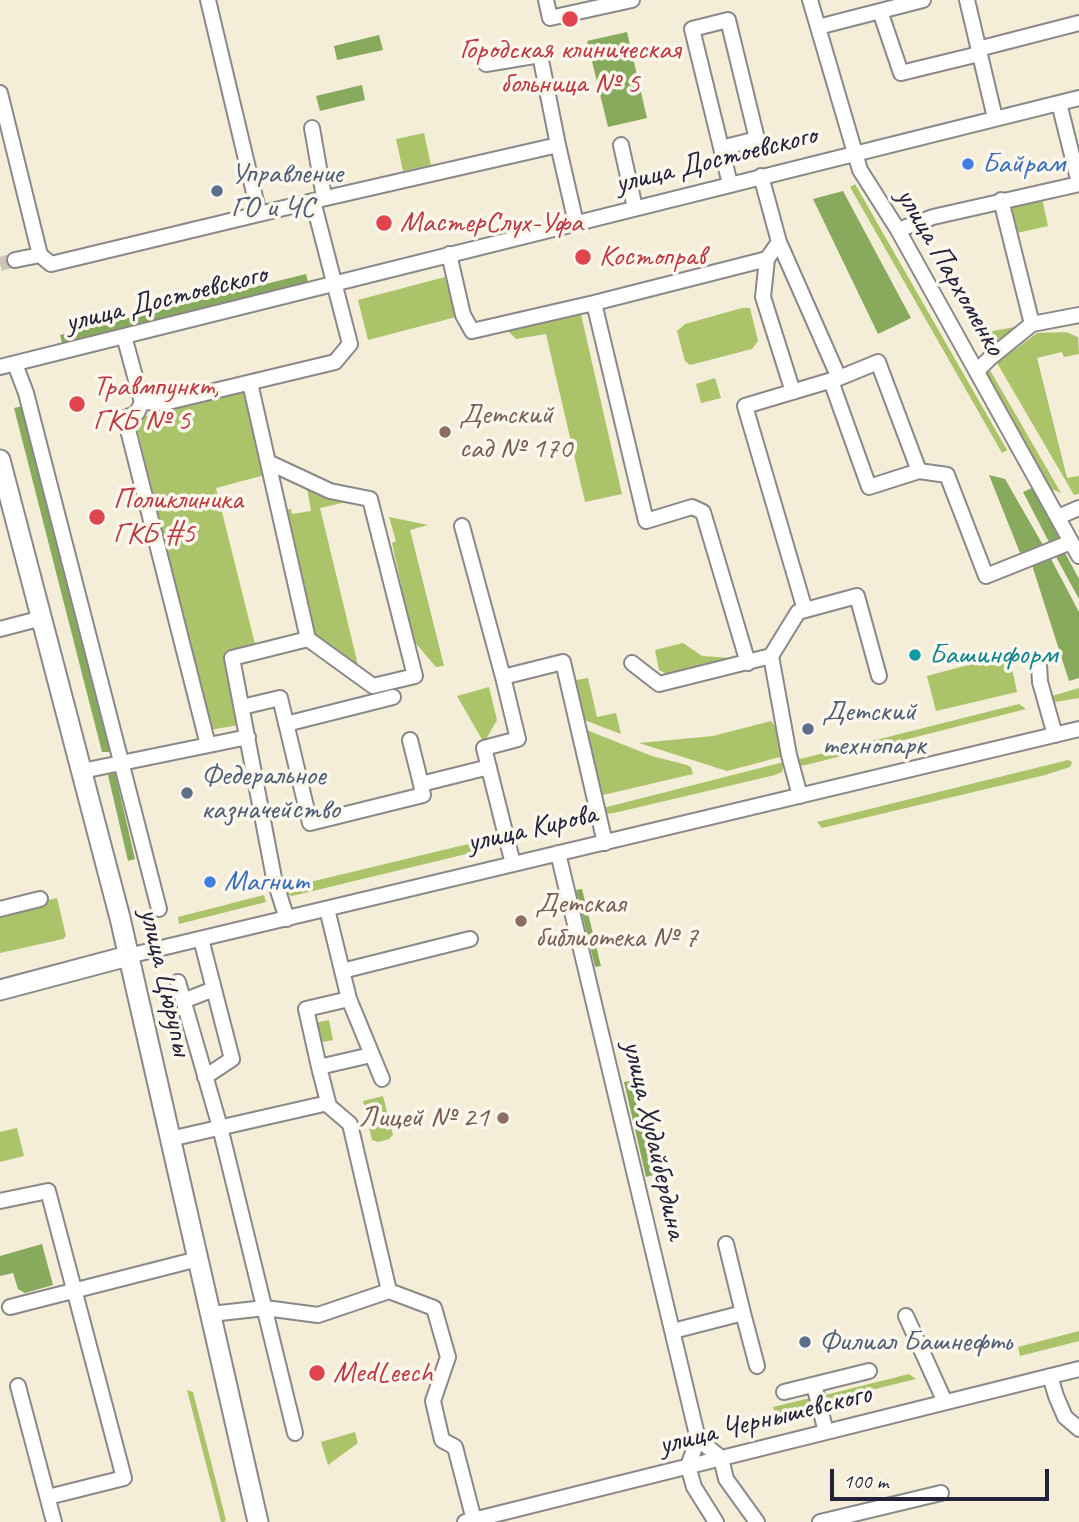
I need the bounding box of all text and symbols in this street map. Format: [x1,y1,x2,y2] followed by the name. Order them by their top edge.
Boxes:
[560,9,580,29] marker: Городская клиническая больница № 5
[460,32,680,102] place label: Городская клиническая больница № 5
[612,118,820,202] street label: улица Достоевского
[982,146,1065,182] place label: Байрам
[231,156,343,226] place label: Управление ГО и ЧС
[960,156,976,172] marker: Байрам
[888,182,1012,362] street label: улица Пархоменко
[209,183,225,199] marker: Управление ГО и ЧС
[400,205,583,241] place label: МастерСлух-Уфа
[374,213,394,233] marker: МастерСлух-Уфа
[599,239,705,275] place label: Костоправ
[573,247,593,267] marker: Костоправ
[62,257,270,341] street label: улица Достоевского
[93,369,219,440] place label: Травмпункт, ГКБ № 5
[67,394,87,414] marker: Травмпункт, ГКБ № 5
[459,397,572,467] place label: Детский сад № 170
[437,424,453,440] marker: Детский сад № 170
[113,482,243,552] place label: Поликлиника ГКБ #5
[87,507,107,527] marker: Поликлиника ГКБ #5
[929,637,1057,673] place label: Башинформ
[907,647,923,663] marker: Башинформ
[822,694,926,764] place label: Детский технопарк
[800,721,816,737] marker: Детский технопарк
[201,758,340,828] place label: Федеральное казначейство
[179,785,195,801] marker: Федеральное казначейство
[464,797,600,861] street label: улица Кирова
[224,864,309,900] place label: Магнит
[202,874,218,890] marker: Магнит
[535,886,698,956] place label: Детская библиотека № 7
[131,905,199,1059] street label: улица Цюрупы
[513,913,529,929] marker: Детская библиотека № 7
[614,1037,694,1243] street label: улица Худайбердина
[359,1100,489,1136] place label: Лицей № 21
[495,1110,511,1126] marker: Лицей № 21
[819,1324,1012,1360] place label: Филиал Башнефть
[797,1334,813,1350] marker: Филиал Башнефть
[333,1355,433,1391] place label: MedLeech
[307,1363,327,1383] marker: MedLeech
[655,1376,875,1464] street label: улица Чернышевского
[834,1456,1053,1500] scale bar
[843,1468,888,1494] text: 100 m

